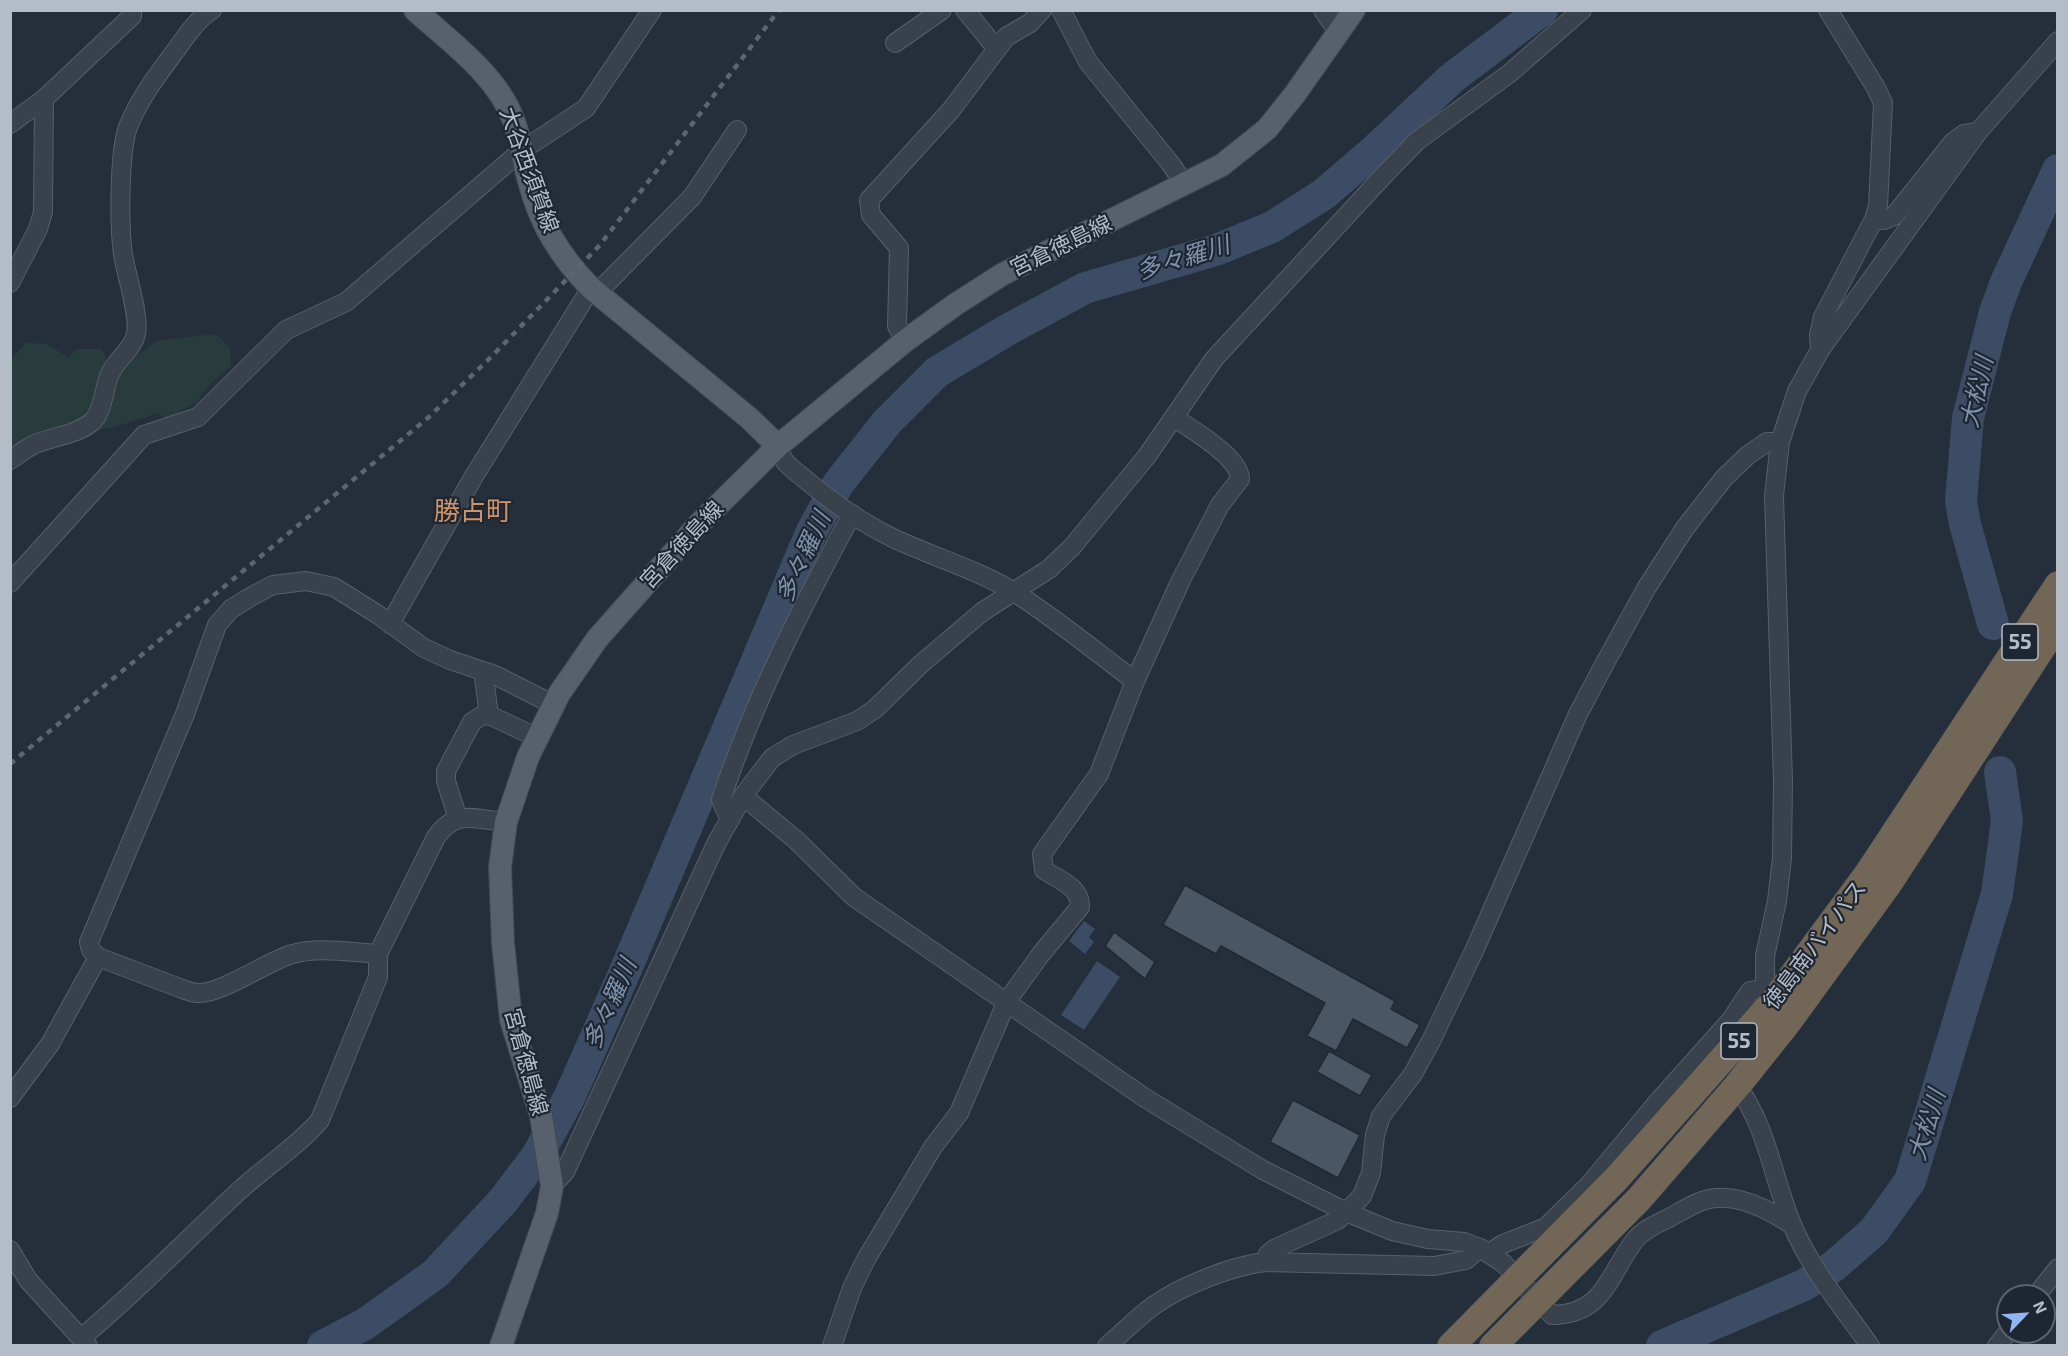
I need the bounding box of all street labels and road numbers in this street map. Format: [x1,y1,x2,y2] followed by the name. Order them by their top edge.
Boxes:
[494,103,564,237] street label: 大谷西須賀線
[1006,210,1116,282] street label: 宮倉徳島線
[635,496,729,594] street label: 宮倉徳島線
[2002,624,2038,660] road number: 55
[1758,876,1872,1014] street label: 徳島南バイパス
[499,1005,553,1119] street label: 宮倉徳島線
[1721,1023,1757,1059] road number: 55

